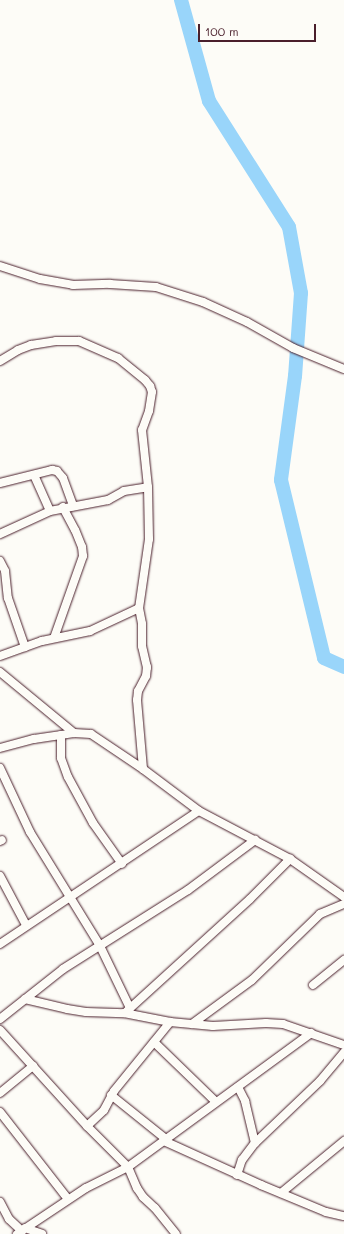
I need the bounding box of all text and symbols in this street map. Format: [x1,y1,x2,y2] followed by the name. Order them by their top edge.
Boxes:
[200,16,318,42] scale bar
[205,23,239,39] text: 100 m

